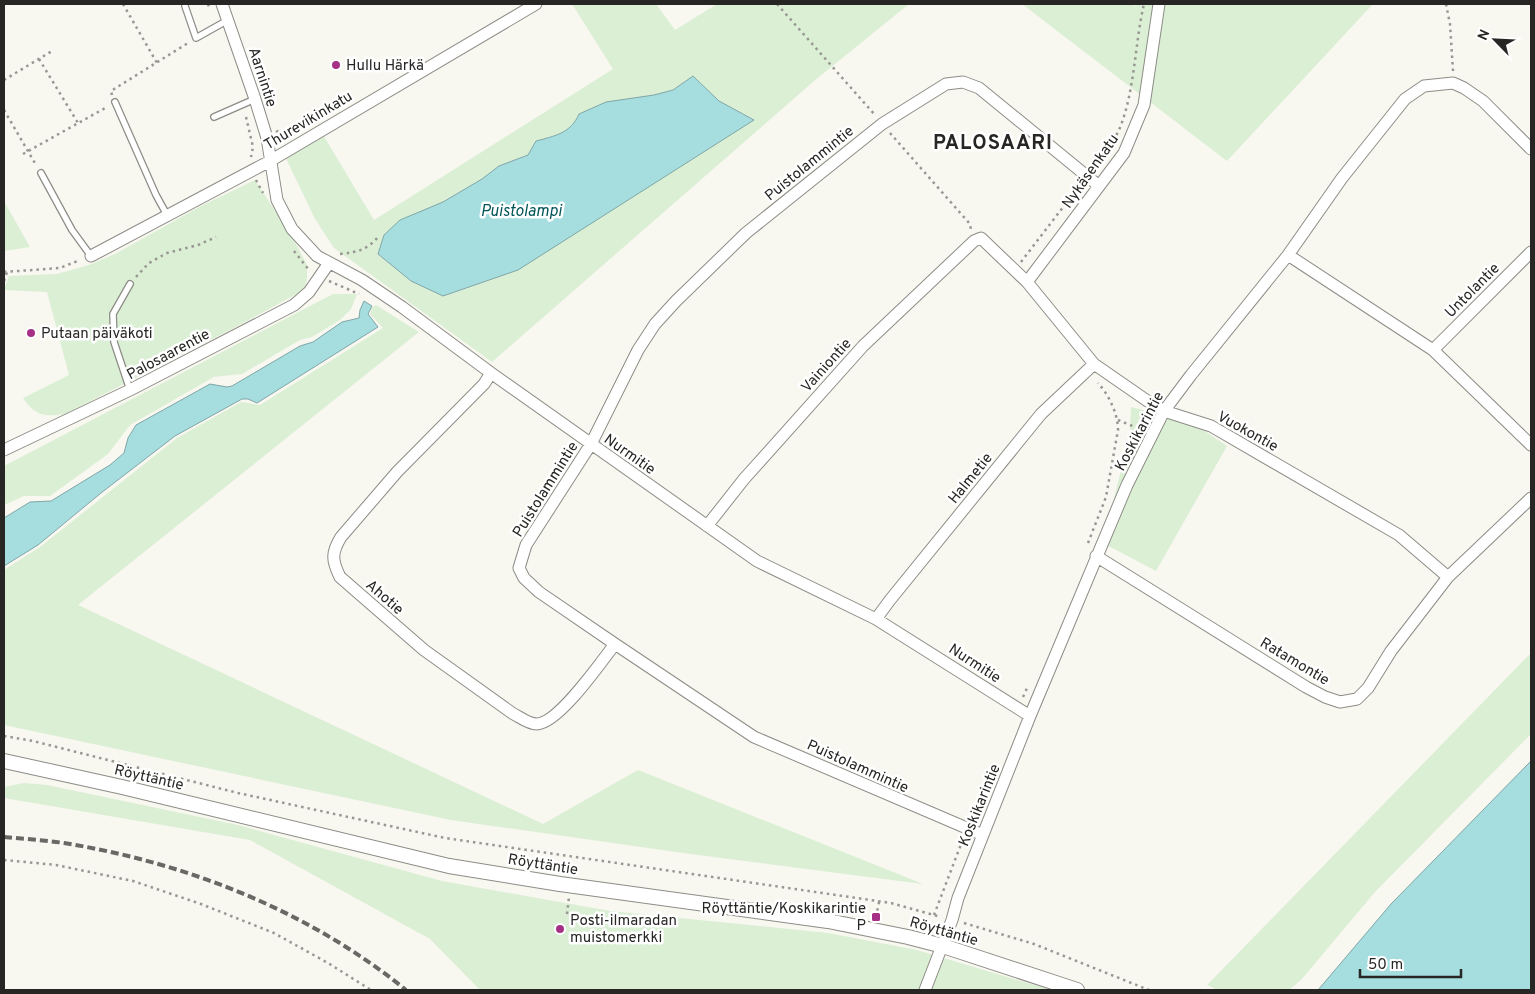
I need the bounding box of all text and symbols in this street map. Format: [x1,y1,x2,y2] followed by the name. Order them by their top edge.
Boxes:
[1470,15,1520,65] north arrow
[1475,27,1494,43] text: N
[243,45,280,110] street label: Aarnintie
[346,57,424,76] place label: Hullu Härkä
[330,59,342,71] marker: Hullu Härkä
[261,87,356,155] street label: Thurevikinkatu
[762,122,858,206] street label: Puistolammintie
[933,131,1053,157] district label: PALOSAARI
[1059,131,1124,213] street label: Nykäsenkatu
[480,202,563,222] water label: Puistolampi
[1442,260,1505,323] street label: Untolantie
[41,325,153,344] place label: Putaan päiväkoti
[124,326,213,385] street label: Palosaarentie
[25,327,37,339] marker: Putaan päiväkoti
[798,335,856,397] street label: Vainiontie
[1111,389,1169,475] street label: Koskikarintie
[1213,408,1281,457] street label: Vuokontie
[600,431,659,480] street label: Nurmitie
[509,438,583,541] street label: Puistolammintie
[945,450,997,508] street label: Halmetie
[361,576,407,620] street label: Ahotie
[1256,634,1332,690] street label: Ratamontie
[944,640,1004,688] street label: Nurmitie
[804,736,911,798] street label: Puistolammintie
[112,761,185,796] street label: Röyttäntie
[955,762,1006,850] street label: Koskikarintie
[506,851,579,880] street label: Röyttäntie
[702,900,866,936] place label: Röyttäntie/Koskikarintie P
[870,911,882,923] marker: Röyttäntie/Koskikarintie P
[570,912,677,948] place label: Posti-ilmaradan muistomerkki
[907,914,980,951] street label: Röyttäntie
[554,923,566,935] marker: Posti-ilmaradan muistomerkki
[1360,946,1461,978] scale bar
[1368,956,1403,975] text: 50 m

